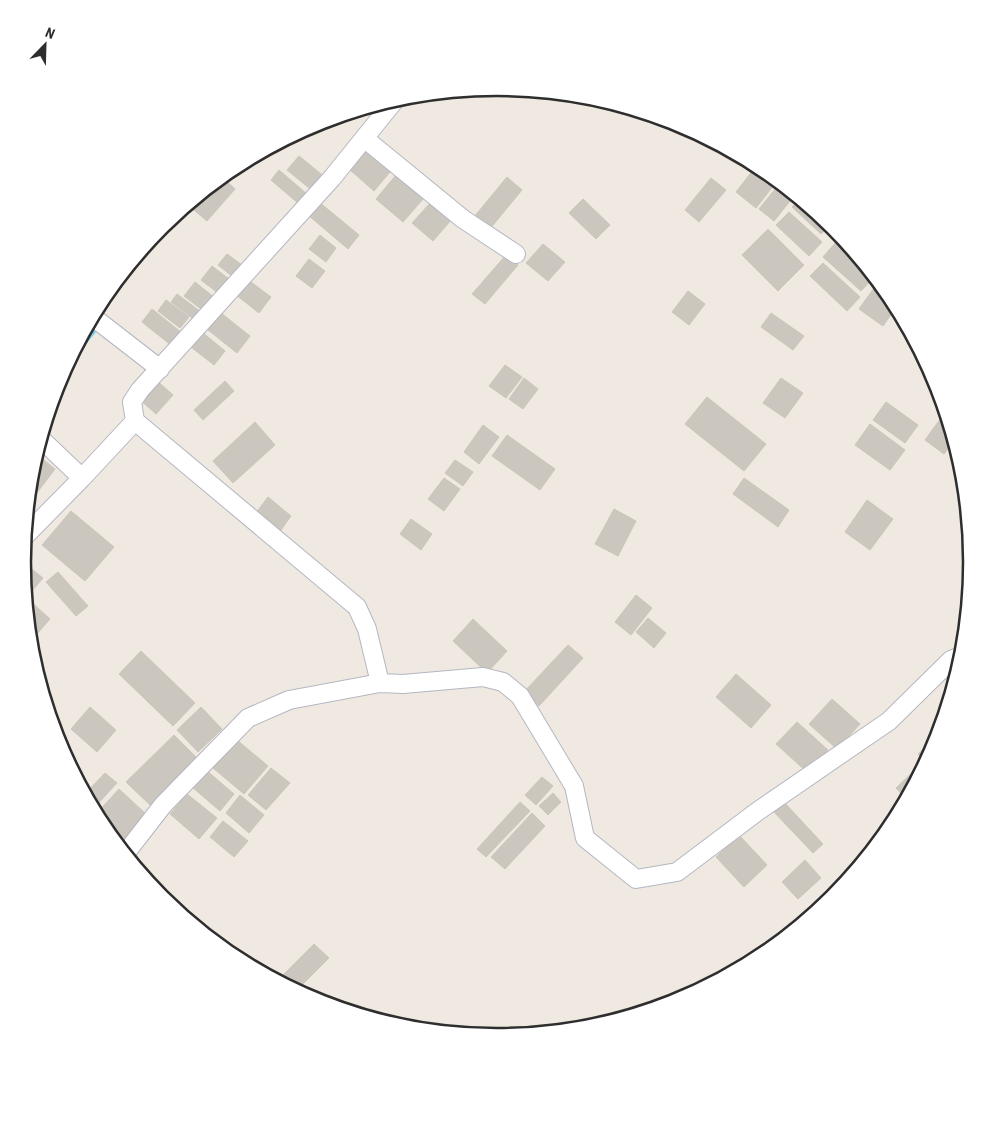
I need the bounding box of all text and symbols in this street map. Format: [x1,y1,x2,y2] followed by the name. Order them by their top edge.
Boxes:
[20,20,70,70] north arrow
[43,24,57,42] text: N

